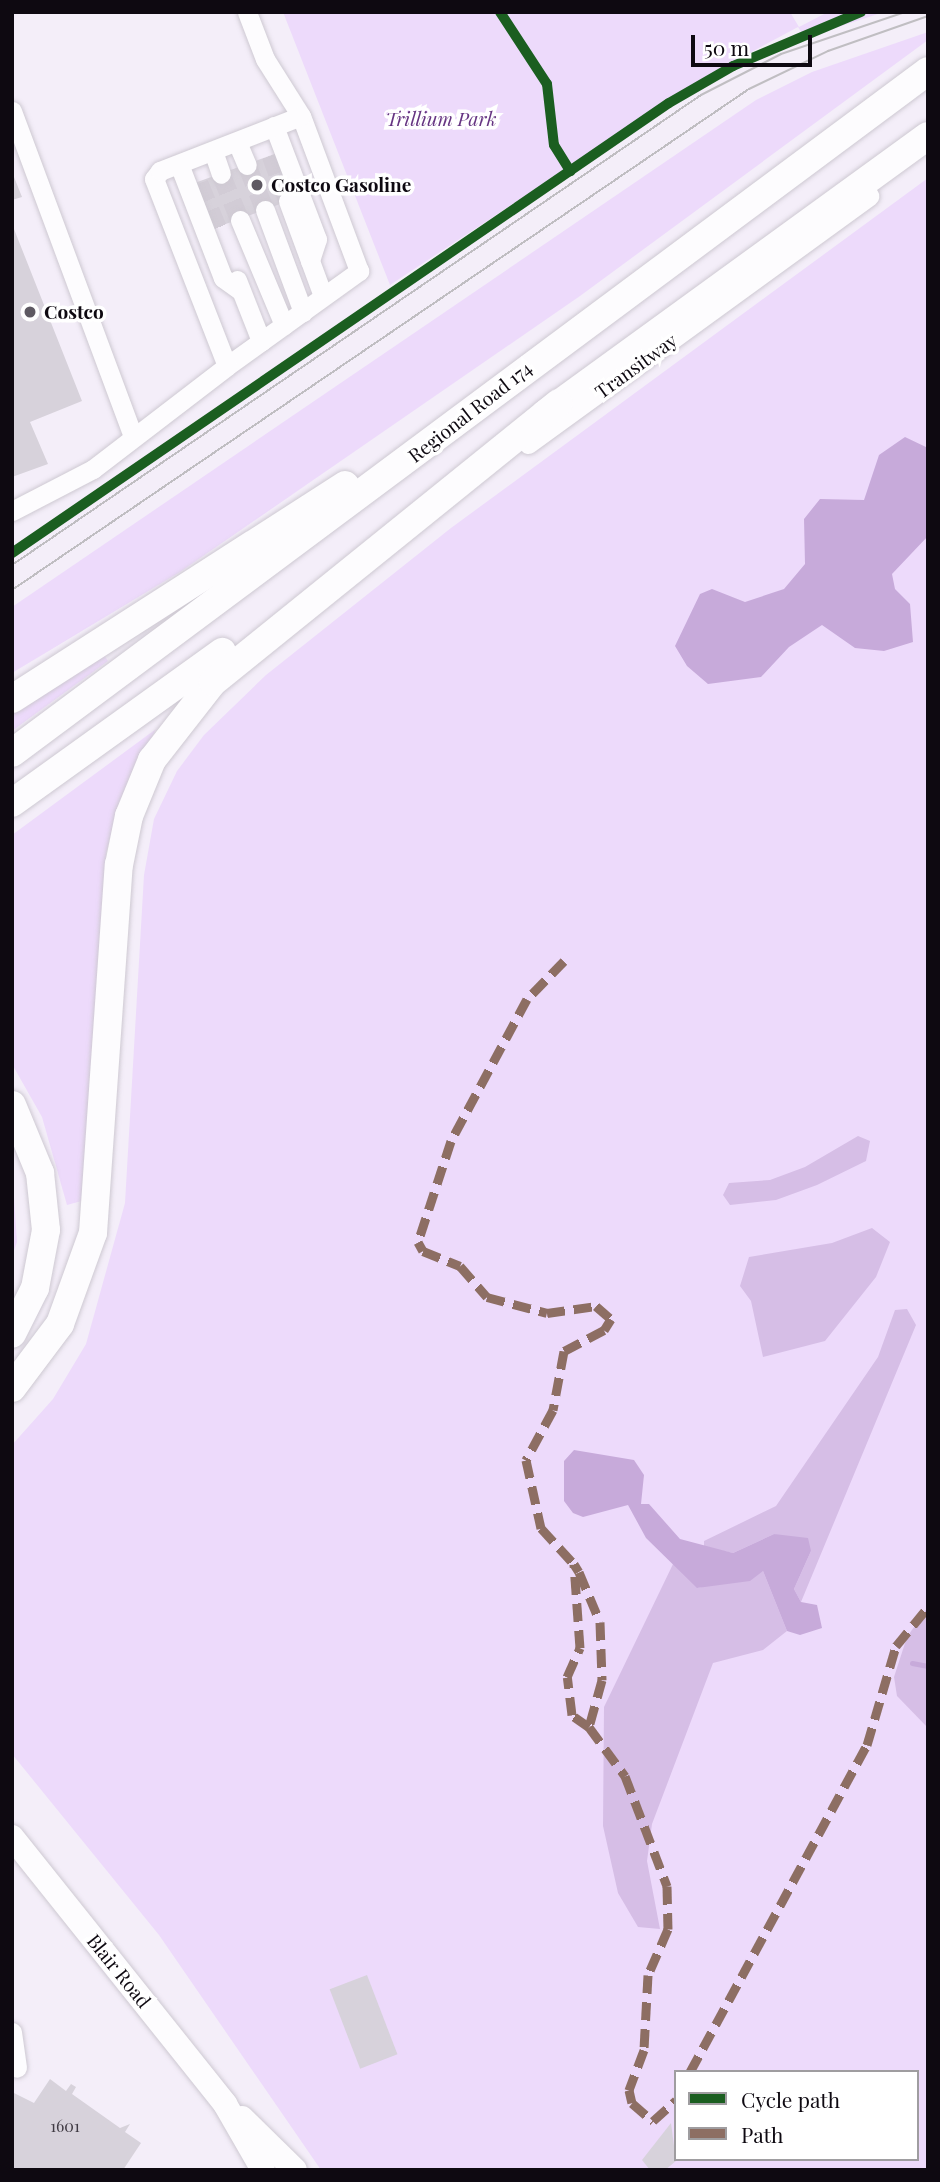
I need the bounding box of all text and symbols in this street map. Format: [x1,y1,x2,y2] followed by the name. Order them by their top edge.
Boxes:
[695,21,816,65] scale bar
[704,33,749,61] text: 50 m
[386,108,496,130] park label: Trillium Park
[271,174,411,196] place label: Costco Gasoline
[249,177,265,193] marker: Costco Gasoline
[44,301,104,323] place label: Costco
[22,304,38,320] marker: Costco
[591,329,681,403] street label: Transitway
[404,357,536,467] street label: Regional Road 174
[82,1929,156,2013] street label: Blair Road
[674,2070,919,2161] legend
[741,2085,840,2113] text: Cycle path
[50,2116,80,2136] house number: 1601
[741,2120,783,2148] text: Path

